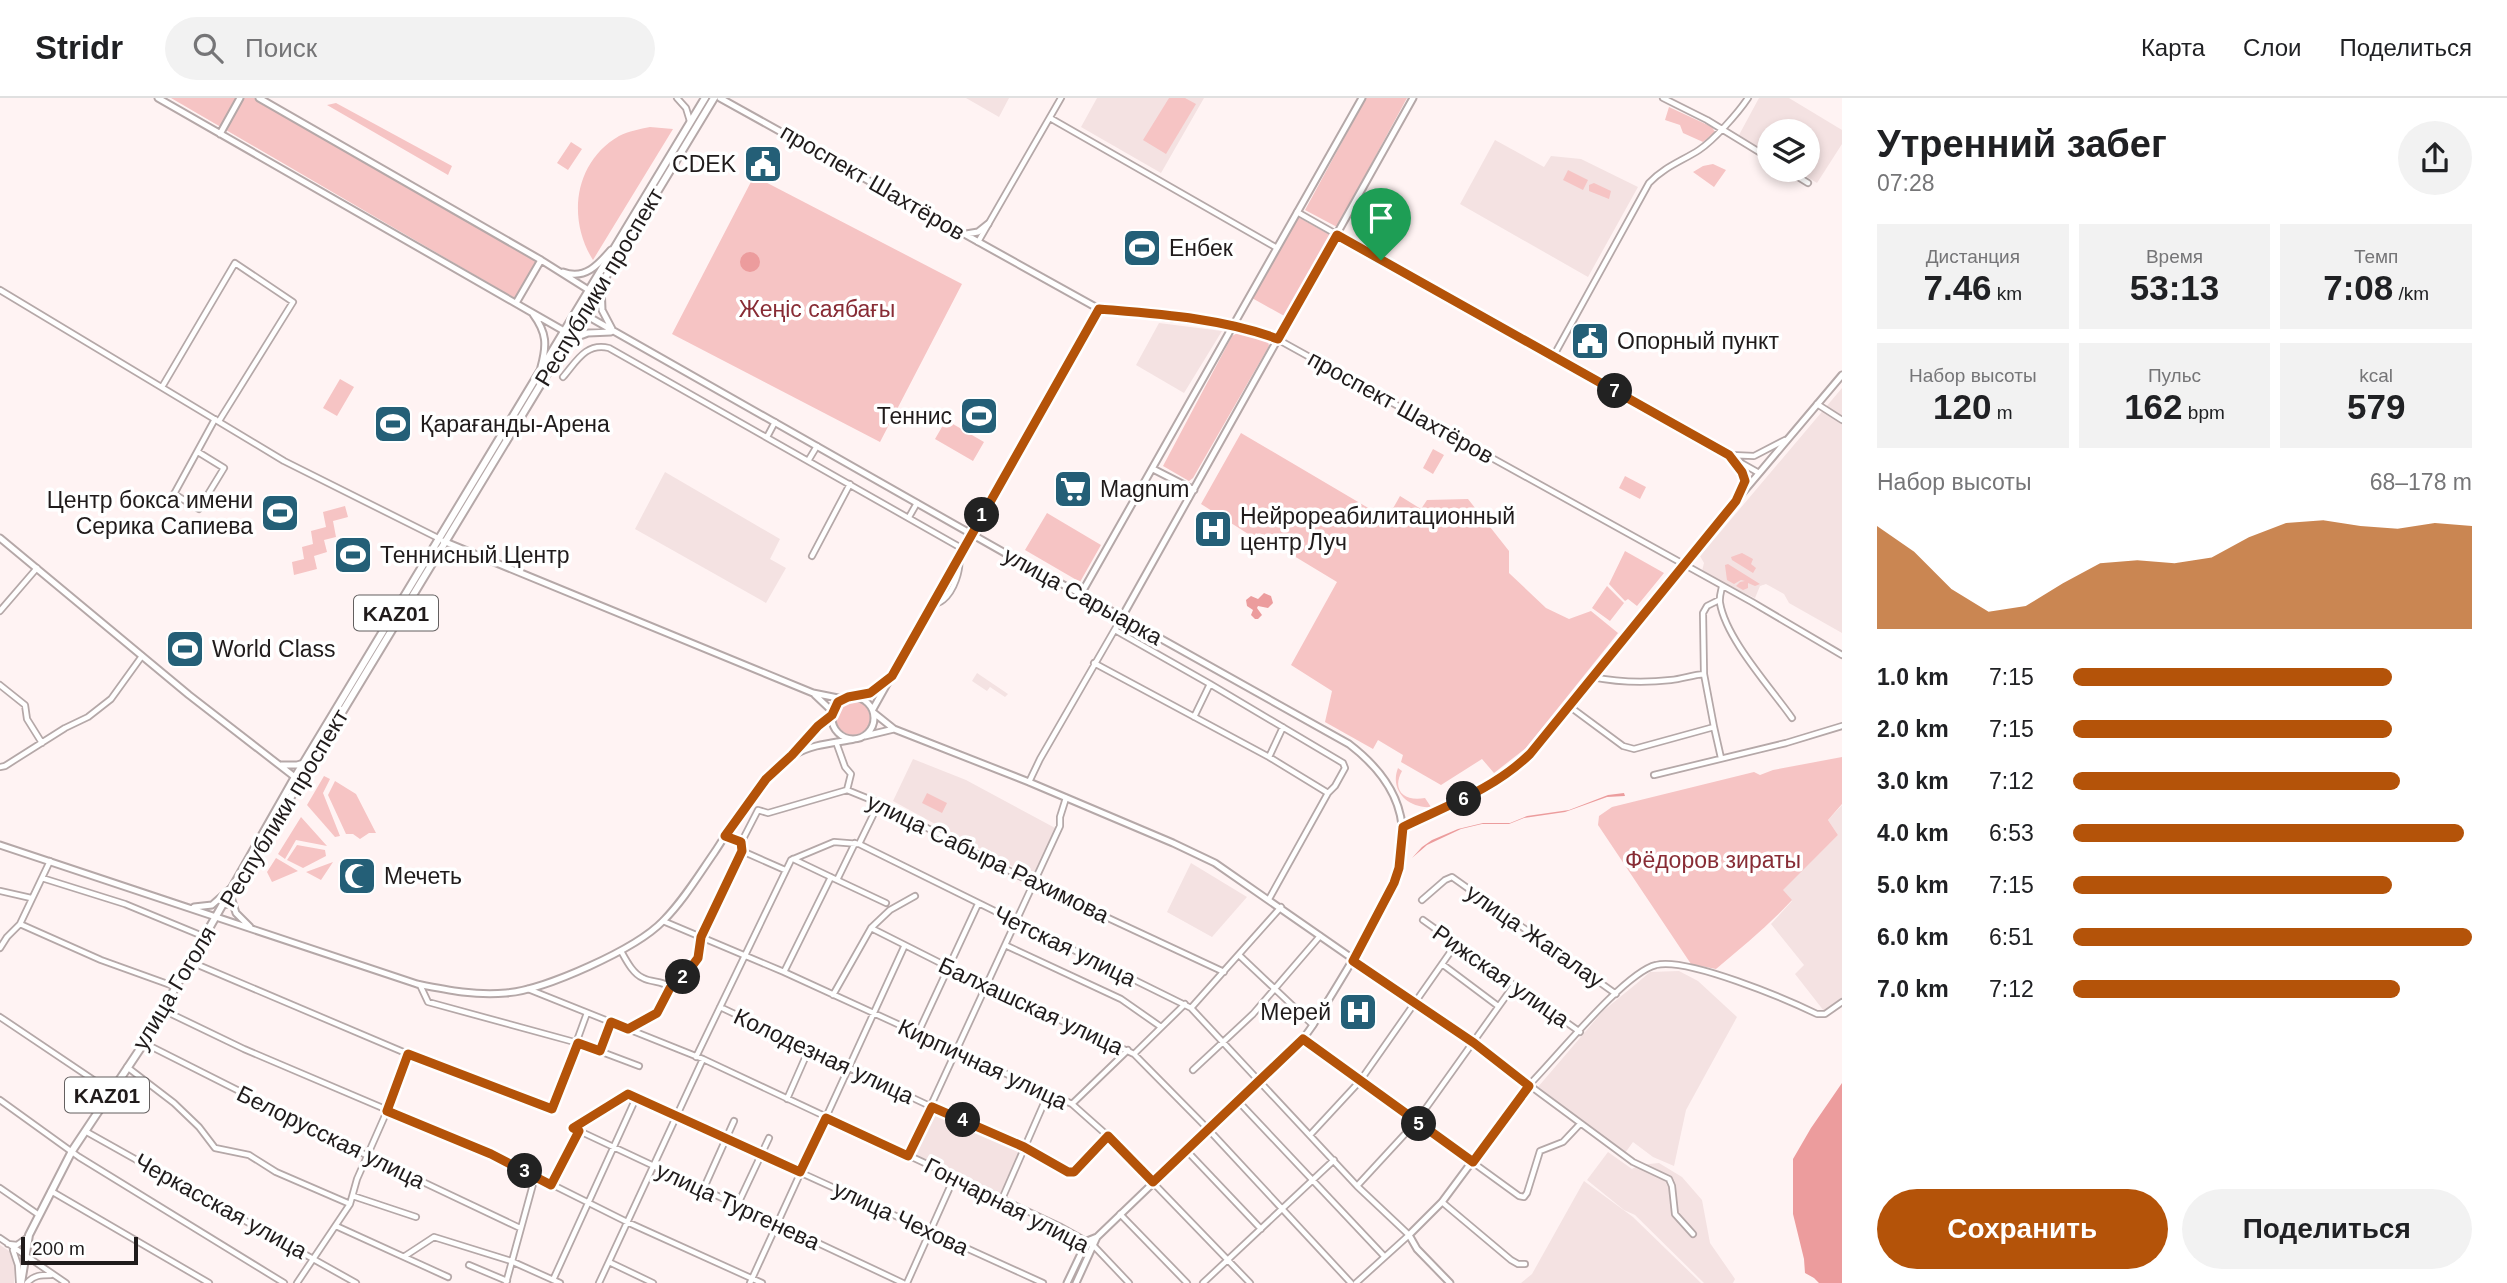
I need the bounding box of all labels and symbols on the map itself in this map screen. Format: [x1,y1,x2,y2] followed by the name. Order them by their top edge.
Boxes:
[776,119,970,245] street label: проспект Шахтёров
[742,143,784,185] public building icon: CDEK
[672,151,737,177] place label: CDEK
[530,183,669,391] street label: Республики проспект
[1351,188,1411,260] pin
[1121,227,1163,269] sports icon: Енбек
[1169,235,1234,261] place label: Енбек
[739,296,895,322] park label: Жеңіс саябағы
[1569,320,1611,362] public building icon: Опорный пункт
[1617,328,1779,354] place label: Опорный пункт
[1304,345,1498,469] street label: проспект Шахтёров
[1598,374,1632,408] pin: 7
[958,395,1000,437] sports icon: Теннис
[372,403,414,445] sports icon: Қарағанды-Арена
[877,403,952,429] place label: Теннис
[420,411,610,437] place label: Қарағанды-Арена
[1052,468,1094,510] supermarket icon: Magnum
[1100,476,1189,502] place label: Magnum
[47,487,253,539] place label: Центр бокса имени Серика Сапиева
[259,492,301,534] sports icon: Центр бокса имени Серика Сапиева
[964,498,1000,532] pin: 1
[1240,503,1515,555] place label: Нейрореабилитационный центр Луч
[1192,508,1234,550] hospital icon: Нейрореабилитационный центр Луч
[332,534,374,576] sports icon: Теннисный Центр
[380,542,570,568] place label: Теннисный Центр
[999,542,1167,651] street label: улица Сарыарка
[354,596,438,630] road number: KАZ01
[164,628,206,670] sports icon: World Class
[212,636,336,662] place label: World Class
[215,704,354,912] street label: Республики проспект
[1446,782,1482,816] pin: 6
[863,788,1113,928] street label: улица Сабыра Рахимова
[1625,847,1801,873] park label: Фёдоров зираты
[336,855,378,897] mosque icon: Мечеть
[384,863,462,889] place label: Мечеть
[1461,879,1609,993] street label: улица Жагалау
[990,900,1140,992] street label: Четская улица
[1428,919,1574,1033] street label: Рижская улица
[127,922,221,1054] street label: улица Гоголя
[935,952,1128,1060] street label: Балхашская улица
[666,960,700,994] pin: 2
[1337,991,1379,1033] hospital icon: Мерей
[1260,999,1331,1025] place label: Мерей
[730,1003,918,1109] street label: Колодезная улица
[894,1013,1072,1115] street label: Кирпичная улица
[65,1077,149,1112] road number: KАZ01
[233,1080,429,1194] street label: Белорусская улица
[946,1102,981,1138] pin: 4
[1402,1107,1436,1142] pin: 5
[130,1148,312,1264] street label: Черкасская улица
[920,1152,1094,1258] street label: Гончарная улица
[508,1154,542,1188] pin: 3
[652,1157,824,1255] street label: улица Тургенева
[829,1175,973,1261] street label: улица Чехова
[21,1234,138,1266] scale bar

